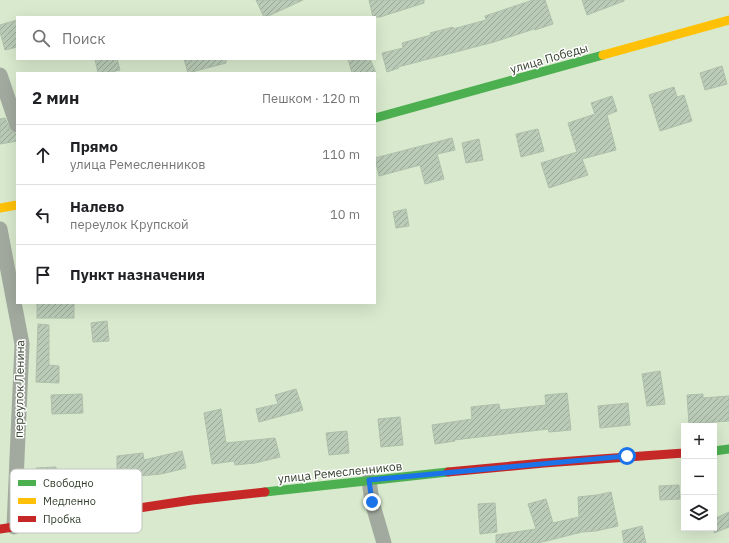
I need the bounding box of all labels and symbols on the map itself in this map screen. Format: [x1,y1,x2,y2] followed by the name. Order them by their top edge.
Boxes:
[508,40,590,76] street label: улица Победы
[11,339,27,438] street label: переулок Ленина
[618,447,636,465] route start
[277,458,403,486] street label: улица Ремесленников
[10,469,142,533] legend
[43,476,94,490] text: Свободно
[363,493,381,511] route end
[43,494,96,508] text: Медленно
[43,512,81,526] text: Пробка

